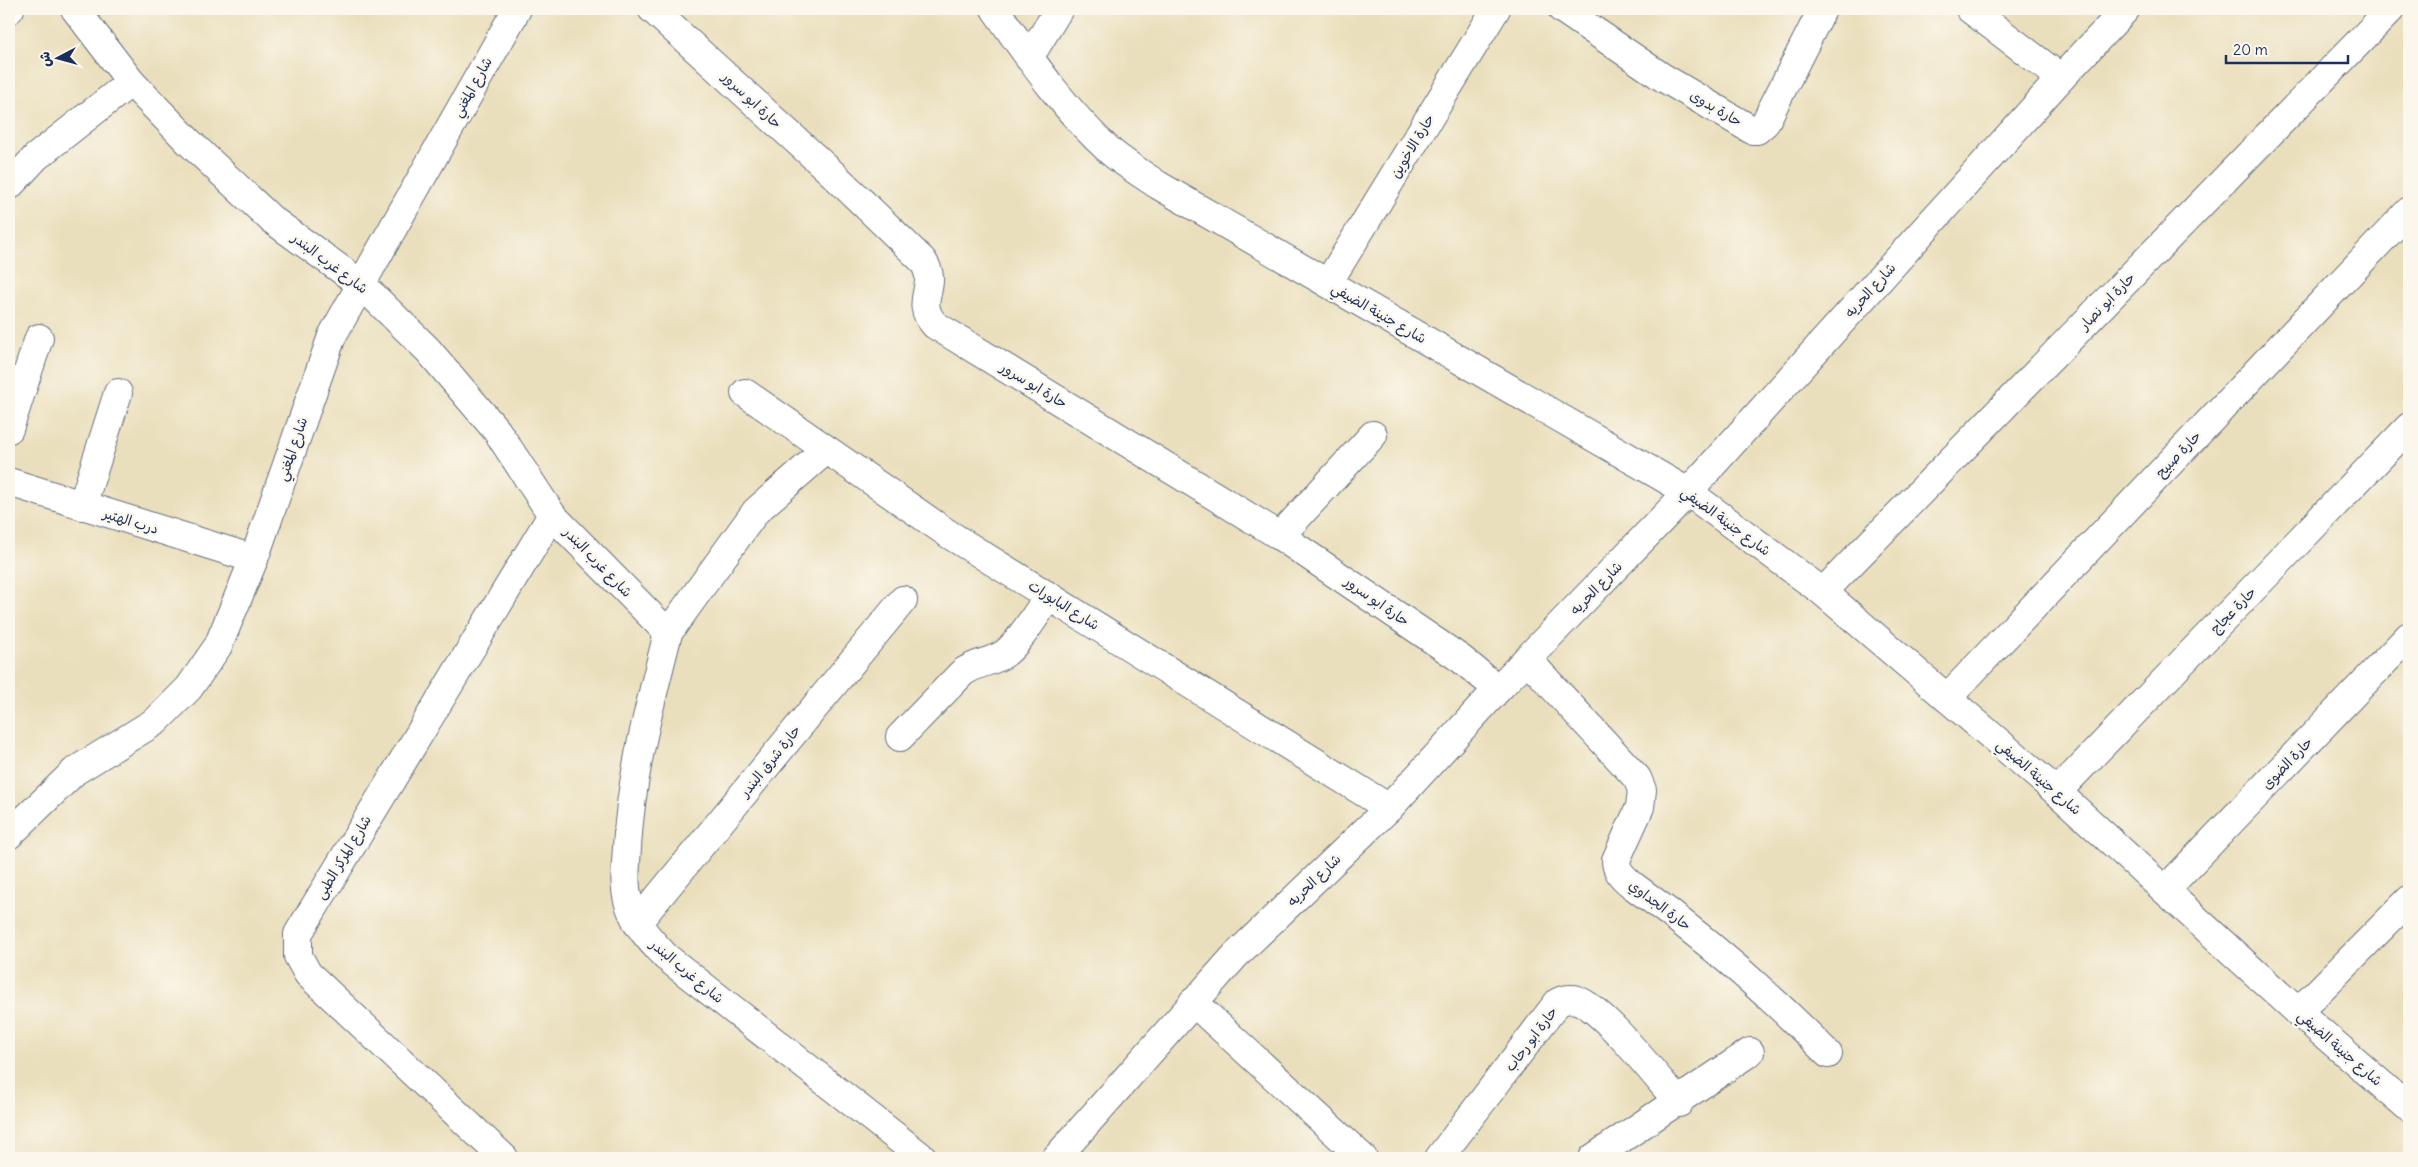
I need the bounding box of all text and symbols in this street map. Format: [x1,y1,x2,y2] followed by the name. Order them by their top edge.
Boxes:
[32,32,82,82] north arrow
[2226,32,2348,64] scale bar
[2233,40,2268,59] text: 20 m
[35,51,55,68] text: ش
[448,54,499,122] street label: شارع المغني
[718,67,786,132] street label: حارة ابو سرور
[1687,86,1745,130] street label: حارة بدوى
[1386,111,1438,181] street label: حارة الاخوين
[287,228,372,298] street label: شارع غرب البندر
[1841,259,1900,322] street label: شارع الحريه
[2075,269,2139,334] street label: حارة ابو نصار
[1326,279,1430,351] street label: شارع جنينة الضيفي
[996,357,1071,412] street label: حارة ابو سرور
[273,415,315,484] street label: شارع المغني
[2151,427,2205,482] street label: حارة صبيح
[1675,482,1774,563] street label: شارع جنينة الضيفي
[100,504,161,538] street label: درب الهتير
[559,522,636,602] street label: شارع غرب البندر
[1566,557,1627,619] street label: شارع الحريه
[1340,572,1413,630] street label: حارة ابو سرور
[1025,576,1103,635] street label: شارع البابورات
[2206,583,2260,638] street label: حارة عجاج
[735,721,805,801] street label: حارة شرق البندر
[2258,733,2316,793] street label: حارة الضوى
[1990,735,2085,822] street label: شارع جنينة الضيفي
[311,812,376,903] street label: شارع المركز الطبى
[1283,850,1345,911] street label: شارع الحريه
[1624,876,1695,936] street label: حارة الجداوي
[645,934,728,1008] street label: شارع غرب البندر
[1501,1003,1561,1075] street label: حارة ابو رحاب
[2291,1006,2386,1093] street label: شارع جنينة الضيفي

